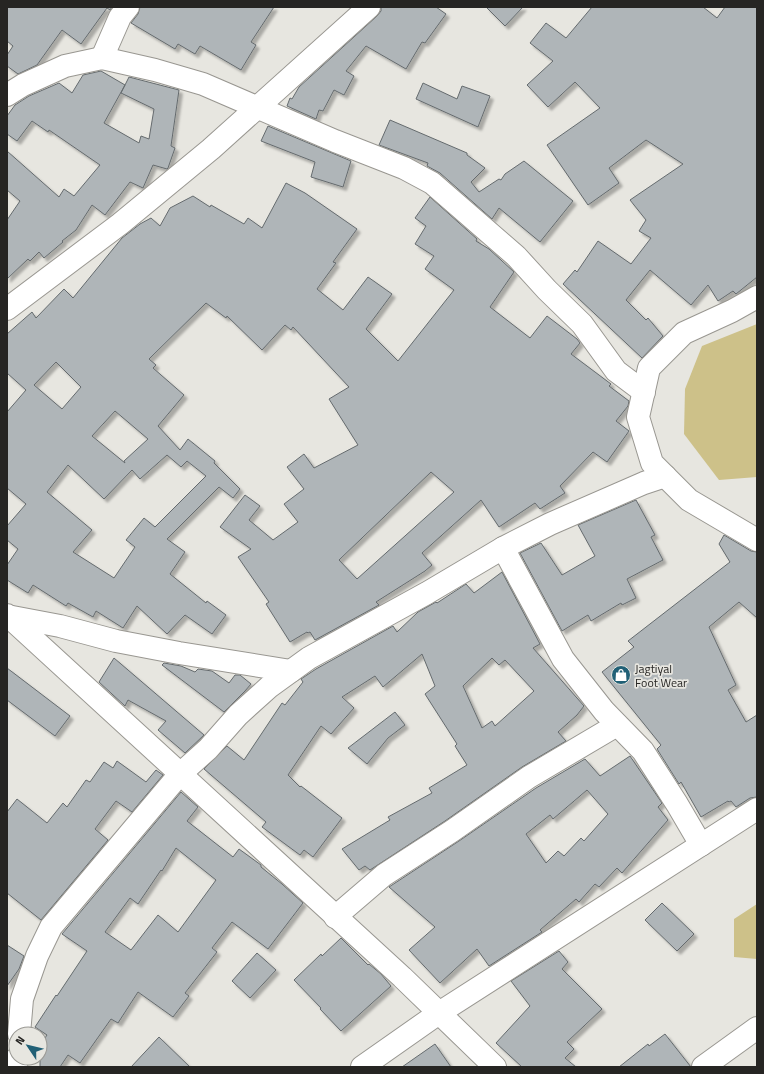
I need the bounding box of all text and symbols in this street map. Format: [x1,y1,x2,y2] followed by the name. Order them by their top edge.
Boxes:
[635,659,687,692] place label: Jagtiyal Foot Wear
[610,664,632,686] shop icon: Jagtiyal Foot Wear
[8,1026,48,1066] north arrow
[11,1033,29,1048] text: N

